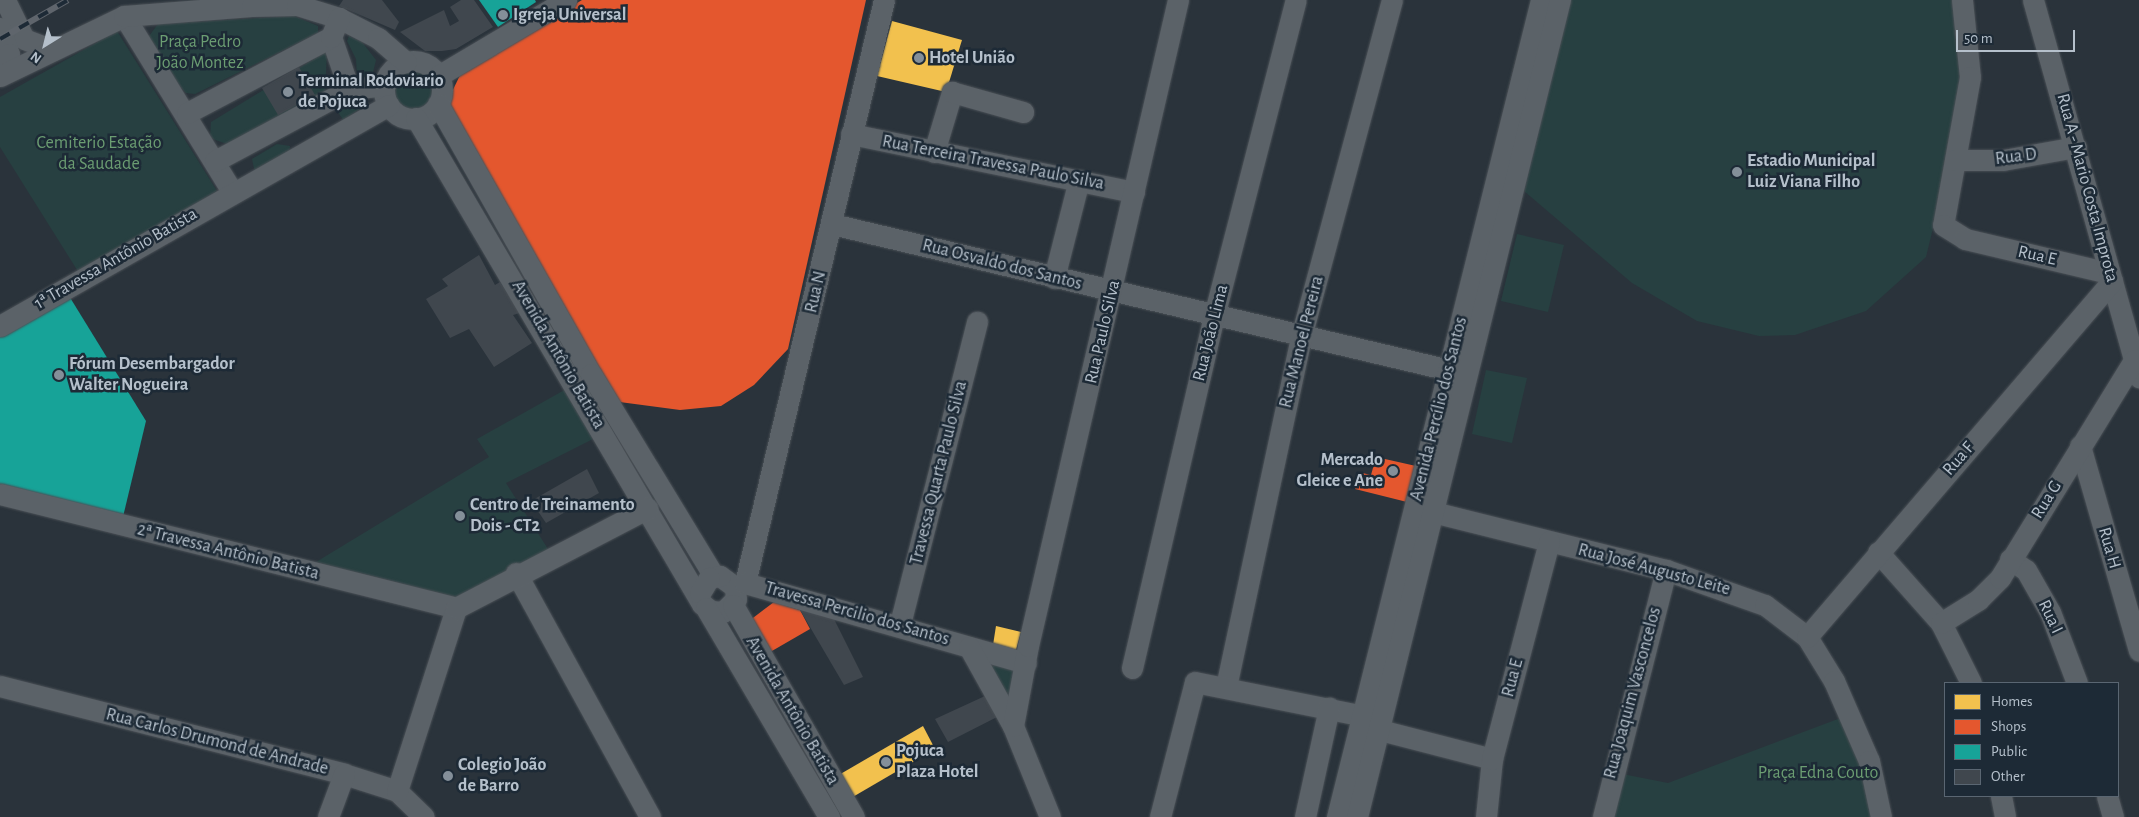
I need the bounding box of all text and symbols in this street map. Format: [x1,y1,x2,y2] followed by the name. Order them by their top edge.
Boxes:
[513,4,626,26] place label: Igreja Universal
[497,9,509,21] marker: Igreja Universal
[20,20,70,70] north arrow
[1959,20,2078,52] scale bar
[1964,31,1993,46] text: 50 m
[156,32,244,74] park label: Praça Pedro João Montez
[929,47,1015,69] place label: Hotel União
[28,49,44,66] text: N
[913,52,925,64] marker: Hotel União
[298,71,444,114] place label: Terminal Rodoviario de Pojuca
[282,86,294,98] marker: Terminal Rodoviario de Pojuca
[2051,91,2123,285] street label: Rua A - Mario Costa Improta
[880,131,1106,195] street label: Rua Terceira Travessa Paulo Silva
[36,133,162,176] park label: Cemiterio Estação da Saudade
[1994,144,2038,170] street label: Rua D
[1747,151,1875,193] place label: Estadio Municipal Luiz Viana Filho
[1731,166,1743,178] marker: Estadio Municipal Luiz Viana Filho
[31,204,201,314] street label: 1ª Travessa Antônio Batista
[920,235,1084,295] street label: Rua Osvaldo dos Santos
[2016,241,2058,271] street label: Rua E
[801,269,831,315] street label: Rua N
[1275,274,1329,410] street label: Rua Manoel Pereira
[507,277,609,433] street label: Avenida Antônio Batista
[1081,278,1125,386] street label: Rua Paulo Silva
[1189,282,1233,384] street label: Rua João Lima
[1406,315,1472,503] street label: Avenida Percílio dos Santos
[69,354,235,396] place label: Fórum Desembargador Walter Nogueira
[53,369,65,381] marker: Fórum Desembargador Walter Nogueira
[906,379,972,567] street label: Travessa Quarta Paulo Silva
[1938,438,1980,480] street label: Rua F
[1296,450,1383,492] place label: Mercado Gleice e Ane
[1387,465,1399,477] marker: Mercado Gleice e Ane
[2027,477,2067,523] street label: Rua G
[470,495,635,538] place label: Centro de Treinamento Dois - CT2
[454,510,466,522] marker: Centro de Treinamento Dois - CT2
[135,519,321,585] street label: 2ª Travessa Antônio Batista
[2093,525,2125,571] street label: Rua H
[1575,539,1733,601] street label: Rua José Augusto Leite
[762,577,952,651] street label: Travessa Percilio dos Santos
[2033,597,2067,637] street label: Rua I
[1600,605,1666,781] street label: Rua Joaquim Vasconcelos
[741,633,843,789] street label: Avenida Antônio Batista
[1498,656,1528,700] street label: Rua E
[1944,682,2119,797] legend
[1991,694,2033,709] text: Homes
[104,704,330,780] street label: Rua Carlos Drumond de Andrade
[1991,719,2026,734] text: Shops
[896,741,979,784] place label: Pojuca Plaza Hotel
[1991,744,2027,759] text: Public
[458,755,546,798] place label: Colegio João de Barro
[880,756,892,768] marker: Pojuca Plaza Hotel
[1758,762,1878,784] park label: Praça Edna Couto
[1991,769,2025,784] text: Other
[442,770,454,782] marker: Colegio João de Barro

